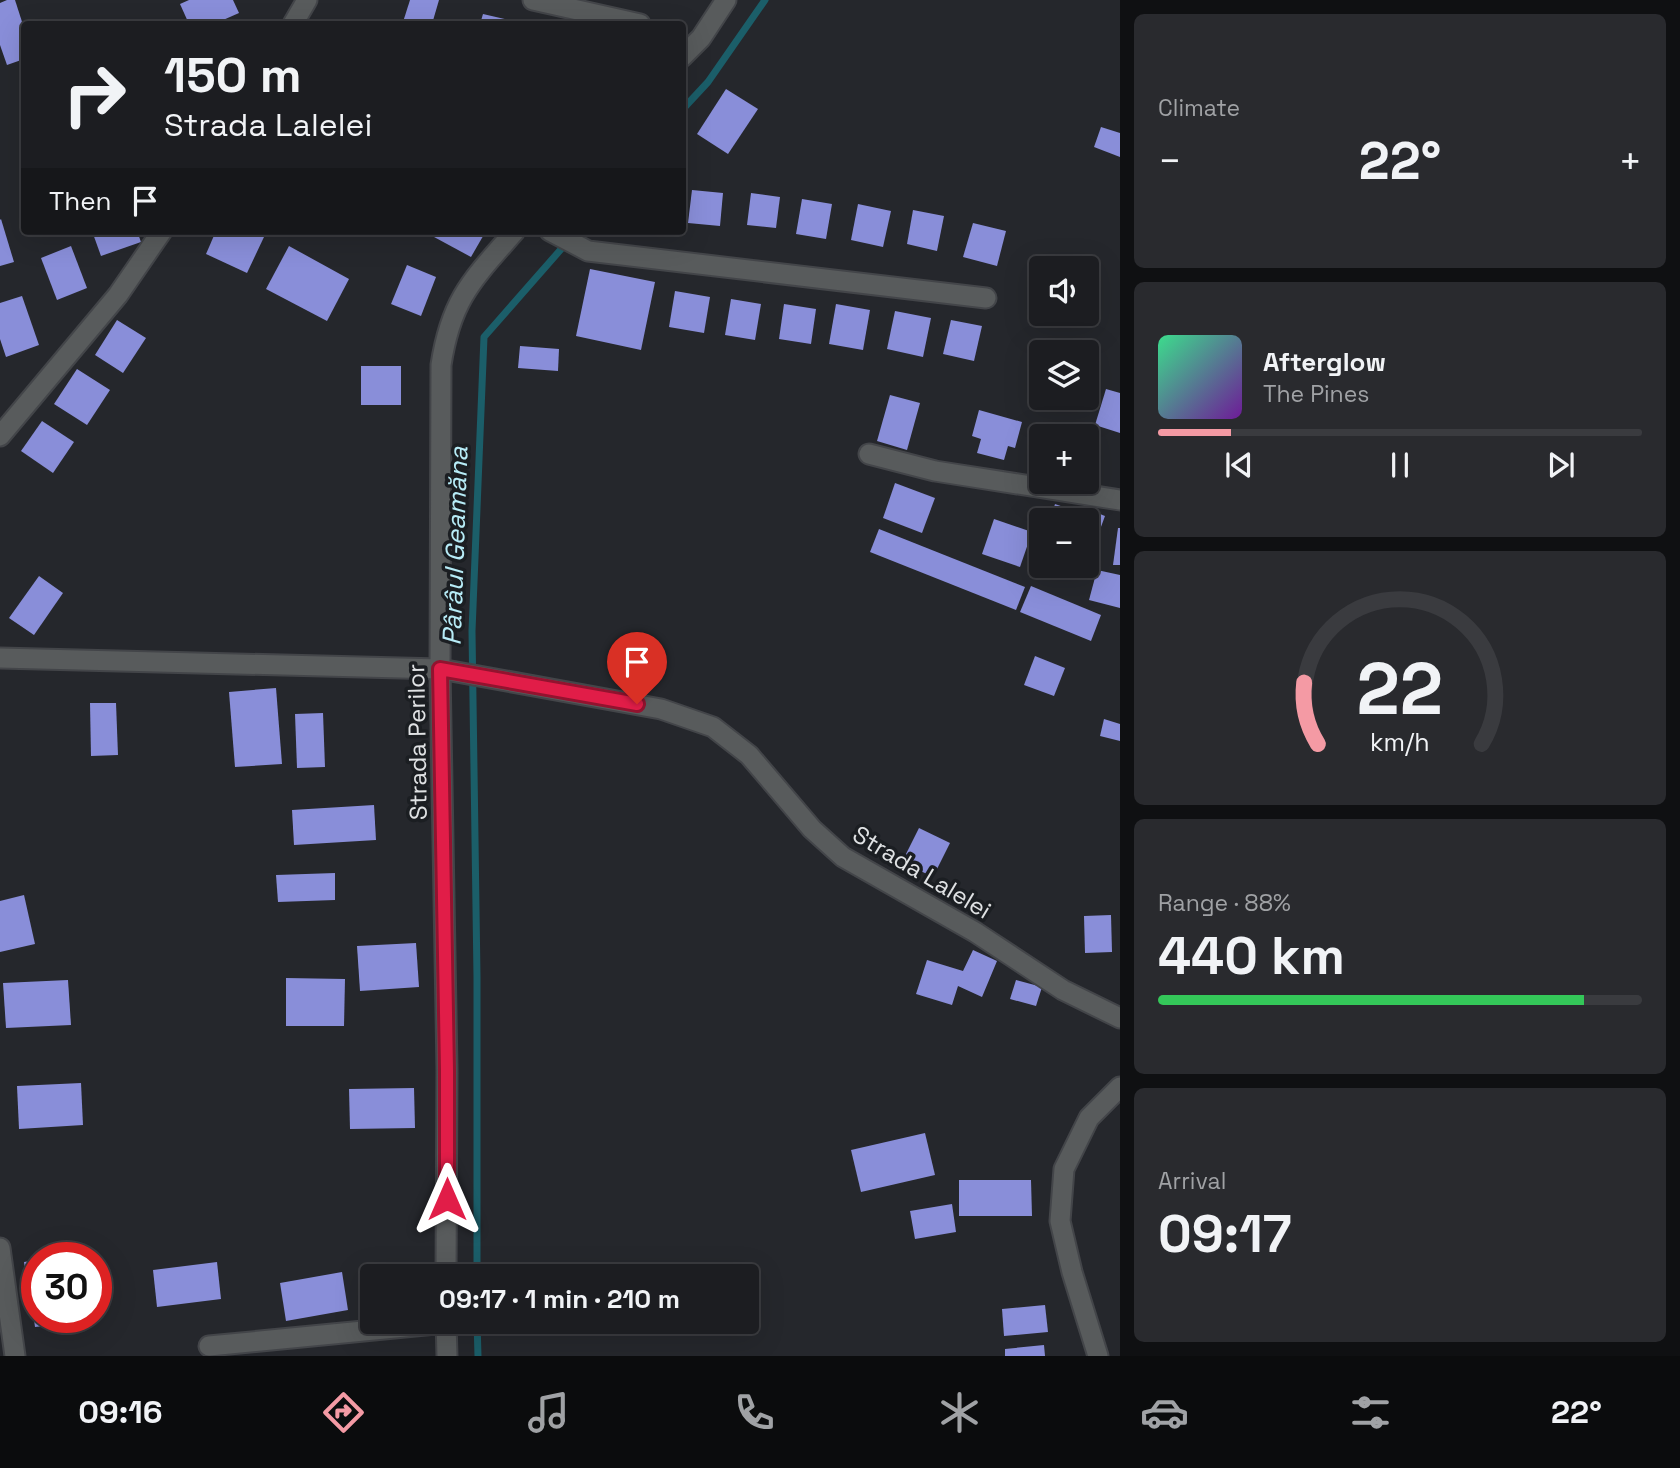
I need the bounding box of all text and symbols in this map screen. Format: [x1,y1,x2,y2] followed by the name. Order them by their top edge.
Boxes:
[164,44,302,106] text: 150 m
[49,49,140,140] icon: right
[1158,93,1240,123] text: Climate
[164,105,372,145] text: Strada Lalelei
[1359,128,1441,194] text: 22°
[1158,137,1182,185] text: −
[1618,137,1642,185] text: +
[126,182,164,220] icon: arrive
[49,184,112,218] text: Then
[1029,256,1099,578] map controls
[1029,256,1099,326] button: sound
[1029,340,1099,410] button: layers
[1263,345,1386,379] text: Afterglow
[1263,379,1369,409] text: The Pines
[1029,424,1099,494] button: +
[435,445,475,646] water label: Pârâul Geamăna
[1220,446,1258,484] icon: previous
[1381,446,1419,484] icon: pause
[1542,446,1580,484] icon: next
[1029,508,1099,578] button: −
[607,632,667,704] pin
[1357,642,1443,735] text: 22
[618,643,656,681] icon: arrive
[400,664,434,820] street label: Strada Perilor
[1370,726,1430,758] text: km/h
[847,818,997,926] street label: Strada Lalelei
[1158,888,1291,918] text: Range · 88%
[1158,923,1345,989] text: 440 km
[410,1162,484,1236] position arrow
[1158,1166,1226,1196] text: Arrival
[1158,1201,1292,1267] text: 09:17
[21,1242,112,1333] speed limit sign: 30
[439,1282,680,1316] text: 09:17 · 1 min · 210 m
[319,1388,368,1437] icon: directions
[524,1388,573,1437] icon: music
[730,1388,779,1437] icon: phone
[935,1388,984,1437] icon: climate
[1140,1388,1189,1437] icon: car
[1346,1388,1395,1437] icon: filters
[78,1392,162,1432] text: 09:16
[1551,1392,1602,1432] text: 22°

